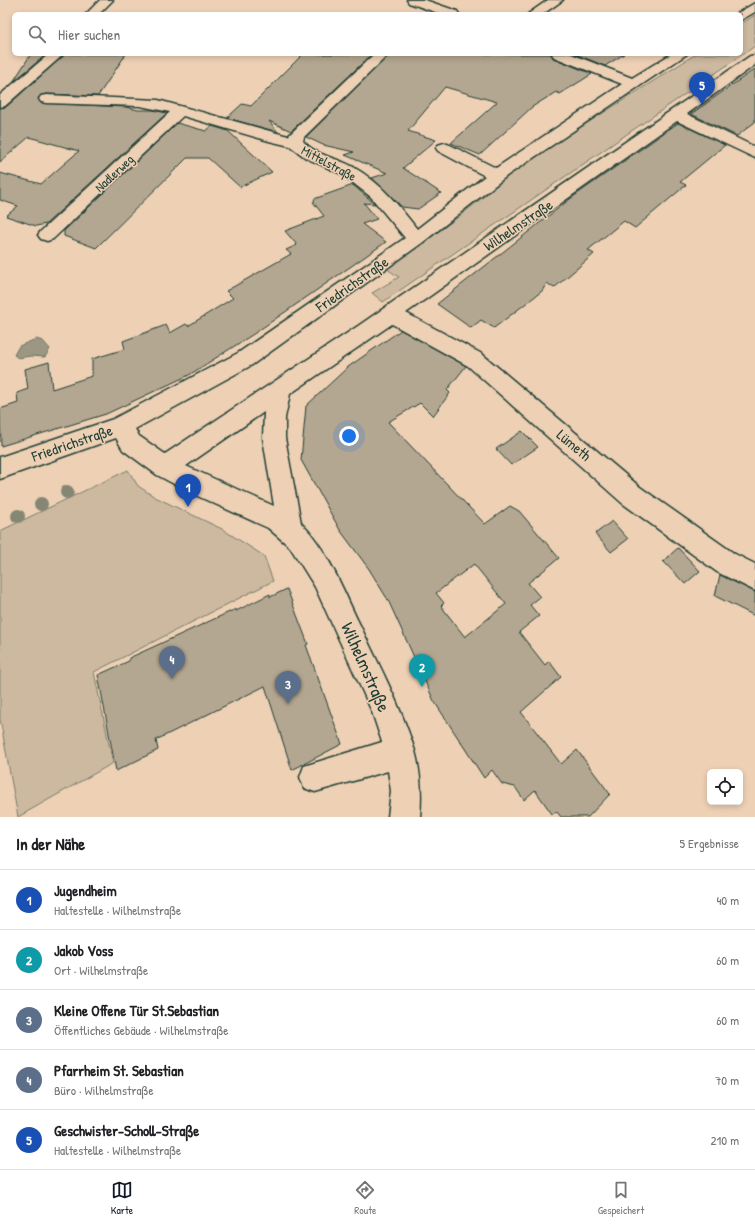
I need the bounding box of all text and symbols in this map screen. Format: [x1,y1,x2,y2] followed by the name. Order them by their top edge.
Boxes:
[12,12,743,56] search box
[26,23,48,45] icon: search
[58,24,120,45] text: Hier suchen
[689,72,715,105] pin: 5
[298,141,360,185] street label: Mittelstraße
[90,150,138,196] street label: Nadlerweg
[479,194,557,256] street label: Wilhelmstraße
[311,251,393,317] street label: Friedrichstraße
[28,419,115,467] street label: Friedrichstraße
[552,424,596,466] street label: Lümeth
[339,426,359,446] your location
[175,474,201,507] pin: 1
[335,618,397,716] street label: Wilhelmstraße
[159,646,185,679] pin: 4
[409,654,435,687] pin: 2
[275,671,301,704] pin: 3
[707,769,743,805] map controls
[707,769,743,805] button: locate
[16,832,85,855] text: In der Nähe
[679,834,739,852] text: 5 Ergebnisse
[54,880,117,901] text: Jugendheim
[27,891,31,909] text: 1
[716,891,739,909] text: 40 m
[54,901,181,919] text: Haltestelle · Wilhelmstraße
[54,940,113,961] text: Jakob Voss
[26,951,32,969] text: 2
[716,951,739,969] text: 60 m
[54,961,148,979] text: Ort · Wilhelmstraße
[54,1000,219,1021] text: Kleine Offene Tür St.Sebastian
[26,1011,32,1029] text: 3
[716,1011,739,1029] text: 60 m
[54,1021,228,1039] text: Öffentliches Gebäude · Wilhelmstraße
[54,1060,184,1081] text: Pfarrheim St. Sebastian
[27,1071,31,1089] text: 4
[715,1071,739,1089] text: 70 m
[54,1081,154,1099] text: Büro · Wilhelmstraße
[54,1120,199,1141] text: Geschwister-Scholl-Straße
[26,1131,32,1149] text: 5
[711,1131,739,1149] text: 210 m
[54,1141,181,1159] text: Haltestelle · Wilhelmstraße
[111,1179,133,1217] tab: Karte
[354,1179,376,1217] tab: Route
[598,1179,644,1217] tab: Gespeichert

